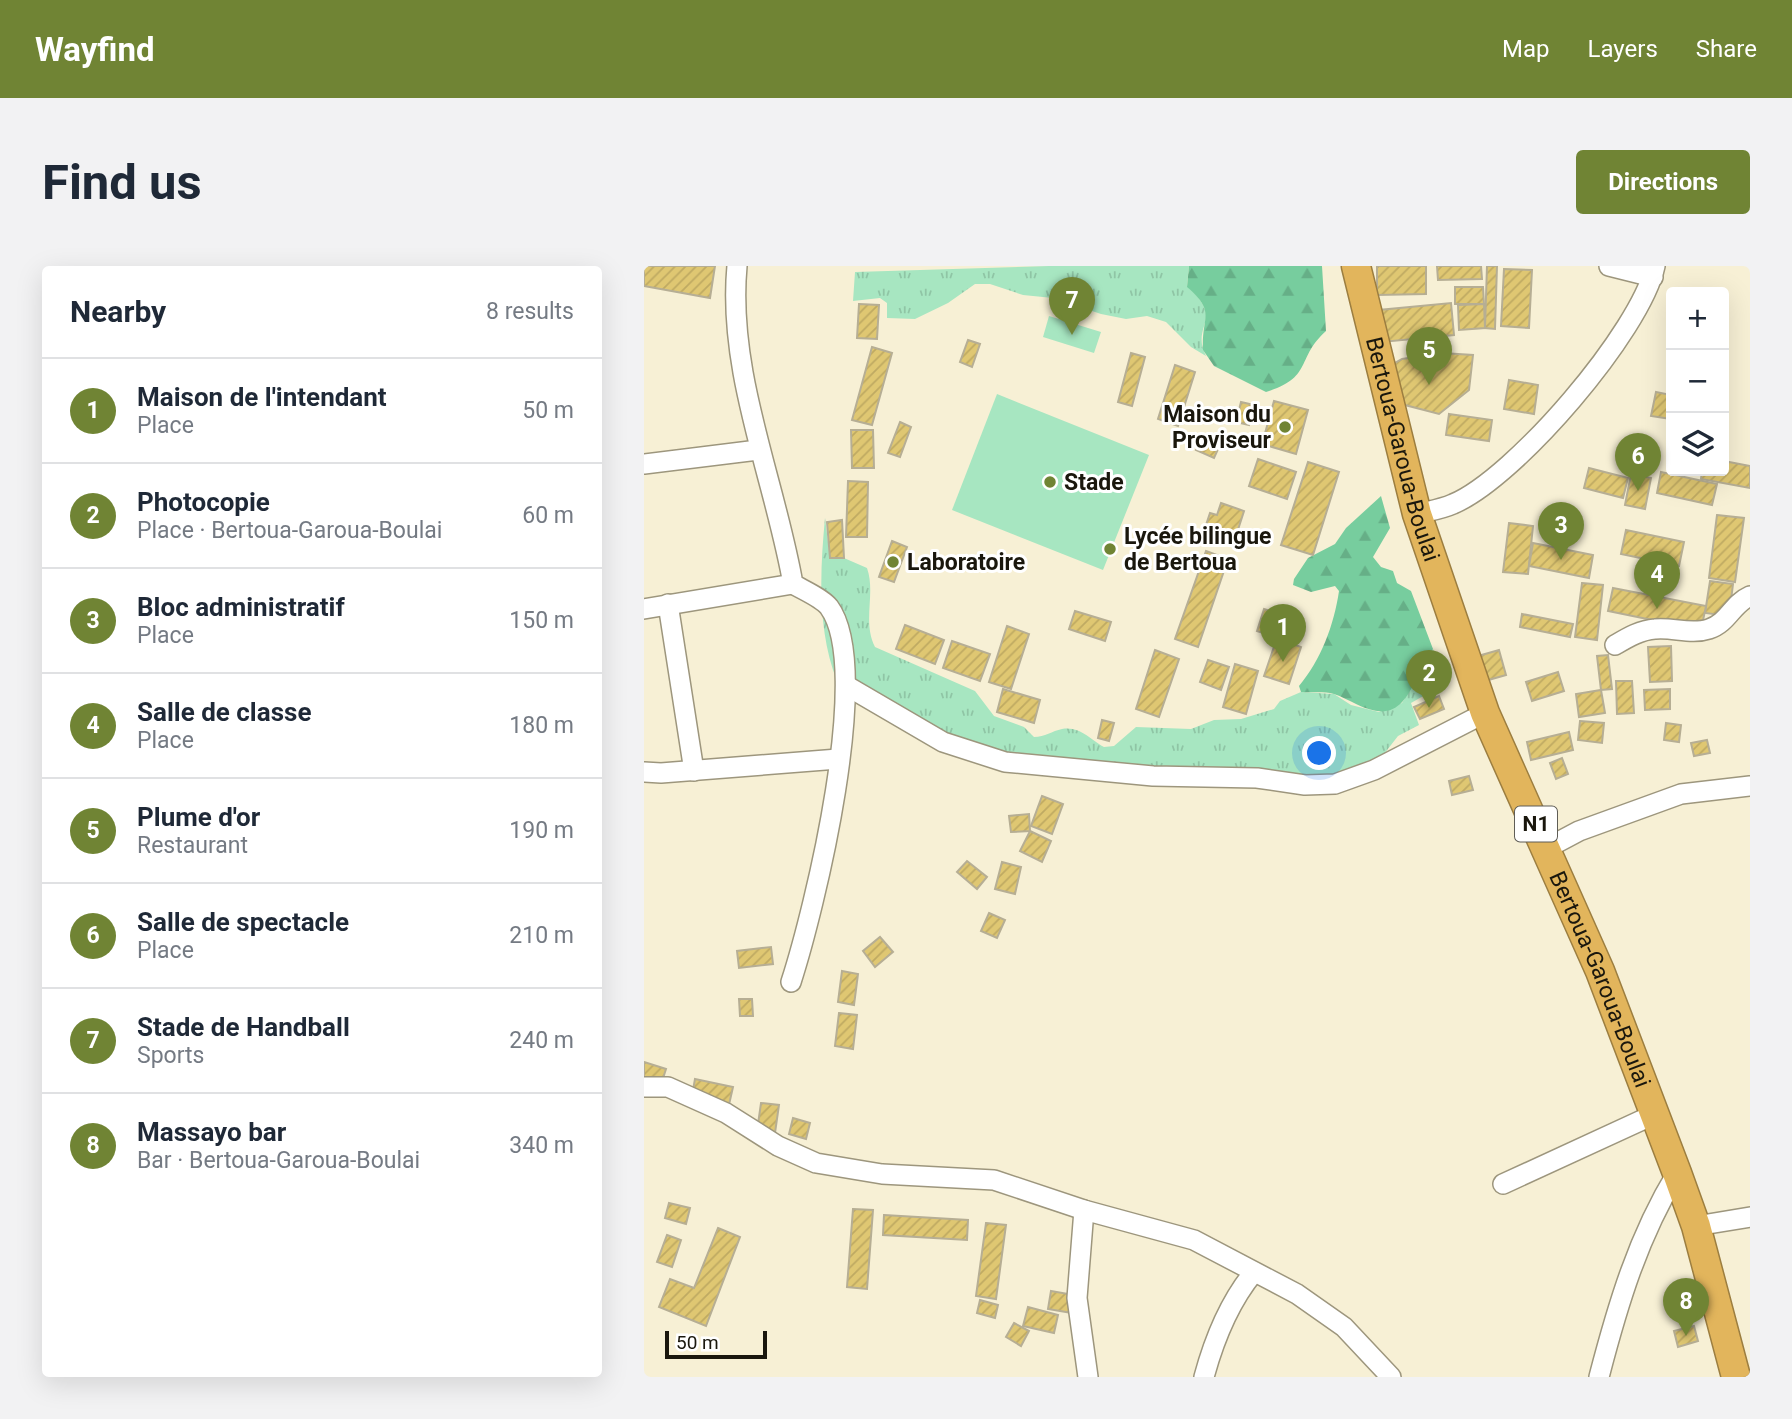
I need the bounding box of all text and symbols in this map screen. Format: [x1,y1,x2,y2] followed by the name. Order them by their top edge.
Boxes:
[35,30,155,69] text: Wayfind
[1502,35,1550,63] text: Map
[1588,35,1658,63] text: Layers
[1696,35,1757,63] text: Share
[1576,150,1750,214] button: Directions
[42,154,202,211] text: Find us
[1049,277,1095,335] pin: 7
[1666,287,1729,476] map controls
[1666,287,1729,350] button: +
[70,294,166,329] text: Nearby
[486,298,574,325] text: 8 results
[1406,327,1452,385] pin: 5
[1360,334,1446,565] street label: Bertoua-Garoua-Boulai
[1666,350,1729,413] button: −
[137,382,387,412] text: Maison de l'intendant
[86,397,100,424] text: 1
[522,397,574,424] text: 50 m
[1163,401,1272,454] place label: Maison du Proviseur
[137,412,194,439] text: Place
[1666,413,1729,476] button: layers
[1277,419,1293,435] marker: Maison du Proviseur
[1615,433,1661,491] pin: 6
[1064,469,1124,496] place label: Stade
[1042,474,1058,490] marker: Stade
[137,487,270,517] text: Photocopie
[86,502,100,529] text: 2
[522,502,574,529] text: 60 m
[1538,502,1584,560] pin: 3
[137,517,442,544] text: Place · Bertoua-Garoua-Boulai
[1124,523,1272,576] place label: Lycée bilingue de Bertoua
[1102,541,1118,557] marker: Lycée bilingue de Bertoua
[907,549,1025,576] place label: Laboratoire
[1634,551,1680,609] pin: 4
[885,554,901,570] marker: Laboratoire
[137,592,345,622] text: Bloc administratif
[1260,604,1306,662] pin: 1
[86,607,100,634] text: 3
[509,607,574,634] text: 150 m
[137,622,194,649] text: Place
[1406,650,1452,708] pin: 2
[137,697,311,727] text: Salle de classe
[86,712,100,739] text: 4
[509,712,574,739] text: 180 m
[137,727,194,754] text: Place
[1302,736,1336,770] your location
[137,802,260,832] text: Plume d'or
[1515,806,1557,842] road number: N1
[86,817,100,844] text: 5
[509,817,574,844] text: 190 m
[137,832,248,859] text: Restaurant
[1544,867,1657,1091] street label: Bertoua-Garoua-Boulai
[137,907,349,937] text: Salle de spectacle
[86,922,100,949] text: 6
[509,922,574,949] text: 210 m
[137,937,194,964] text: Place
[137,1012,350,1042] text: Stade de Handball
[86,1027,100,1054] text: 7
[509,1027,574,1054] text: 240 m
[137,1042,204,1069] text: Sports
[137,1117,286,1147] text: Massayo bar
[86,1132,100,1159] text: 8
[509,1132,574,1159] text: 340 m
[137,1147,420,1174] text: Bar · Bertoua-Garoua-Boulai
[1663,1278,1709,1336] pin: 8
[665,1328,766,1360] scale bar
[676,1331,719,1354] text: 50 m

